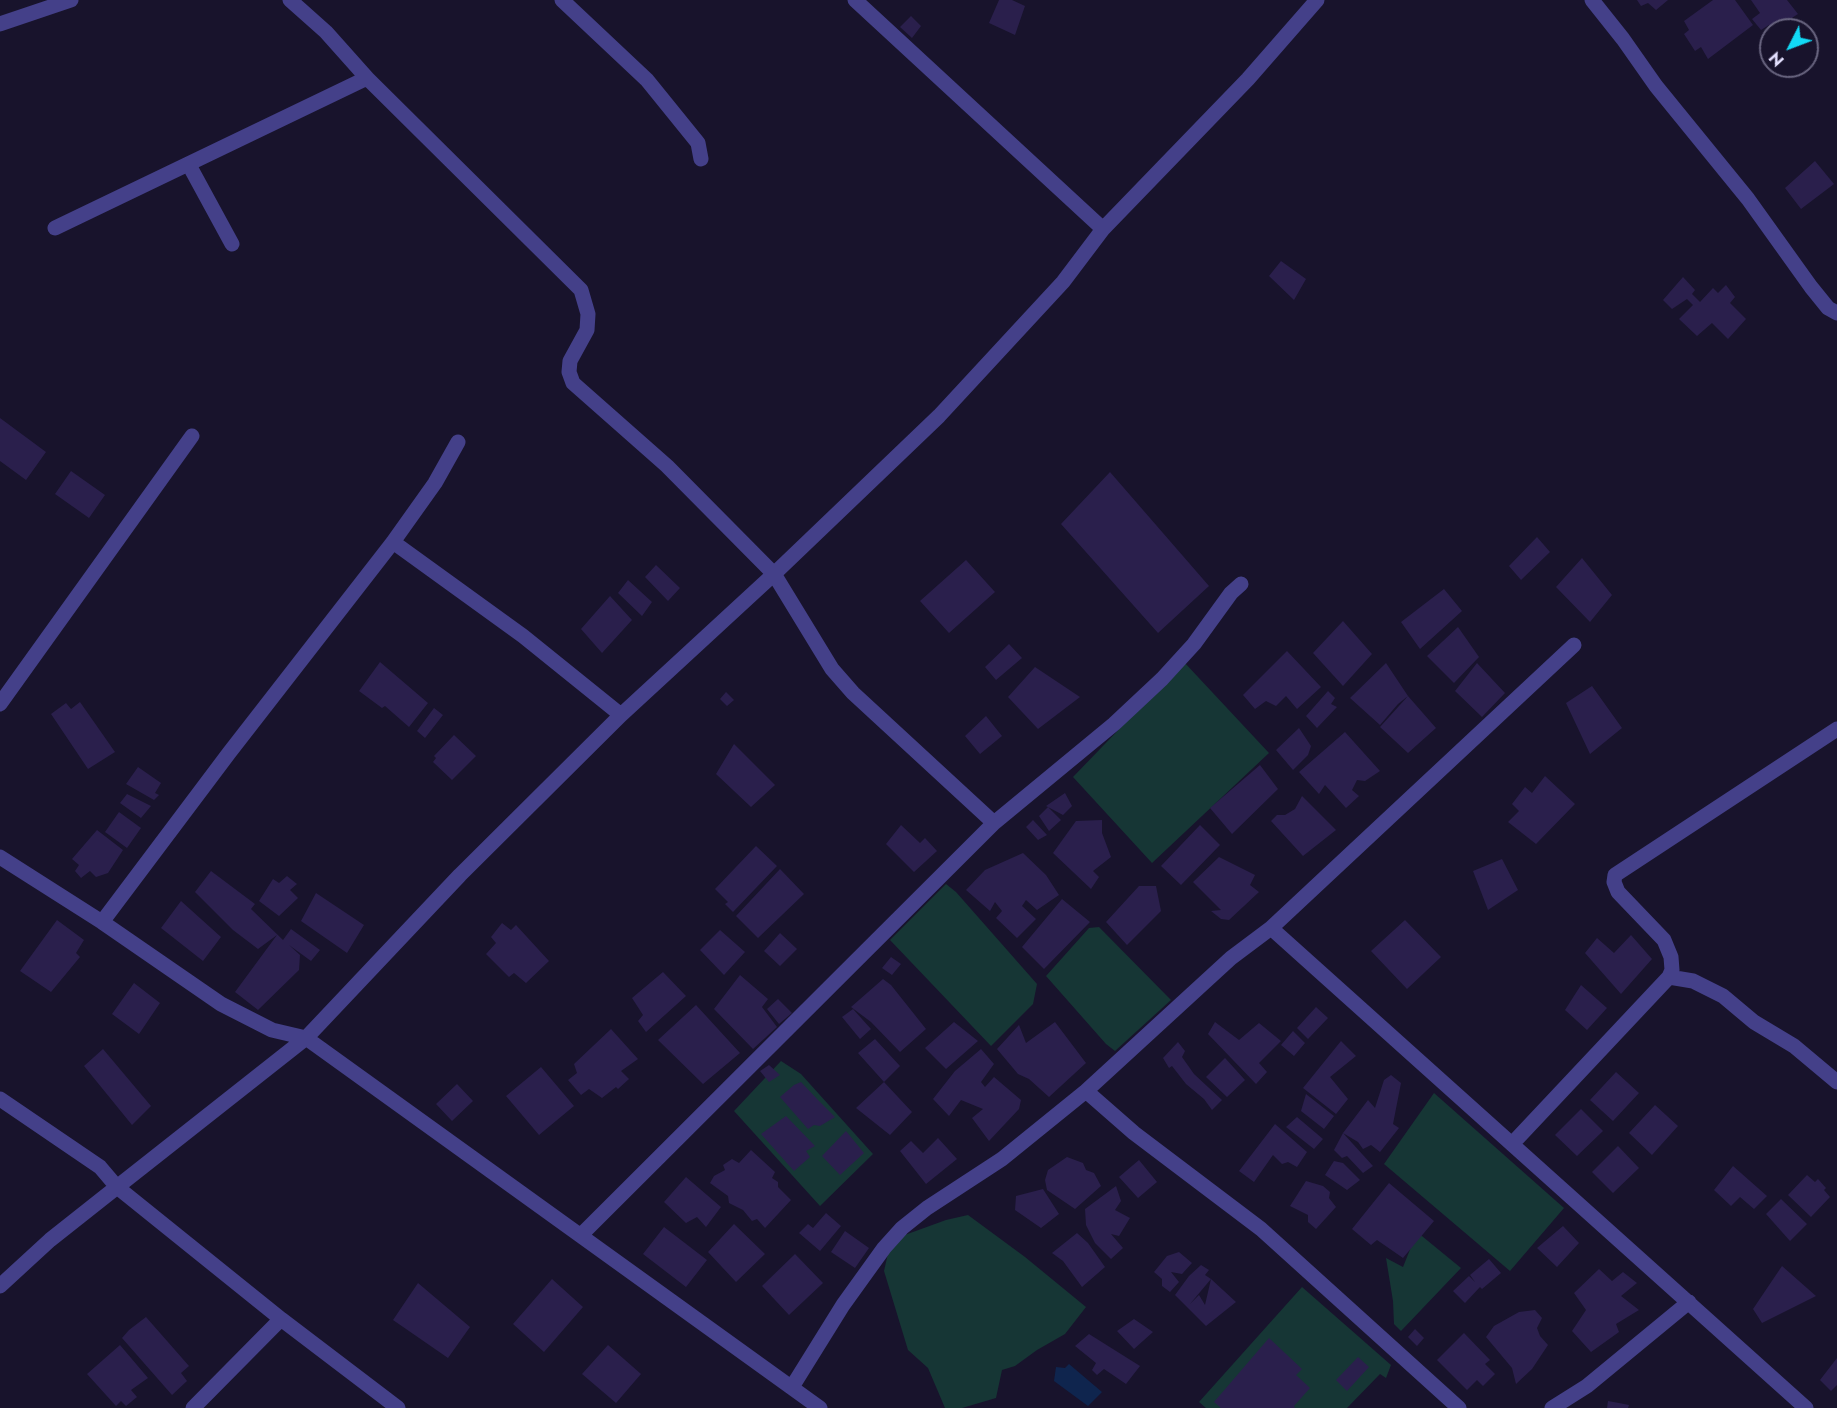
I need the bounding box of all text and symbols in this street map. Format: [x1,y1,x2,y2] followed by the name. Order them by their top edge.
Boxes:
[1759,18,1819,78] north arrow
[1764,47,1790,71] text: N

